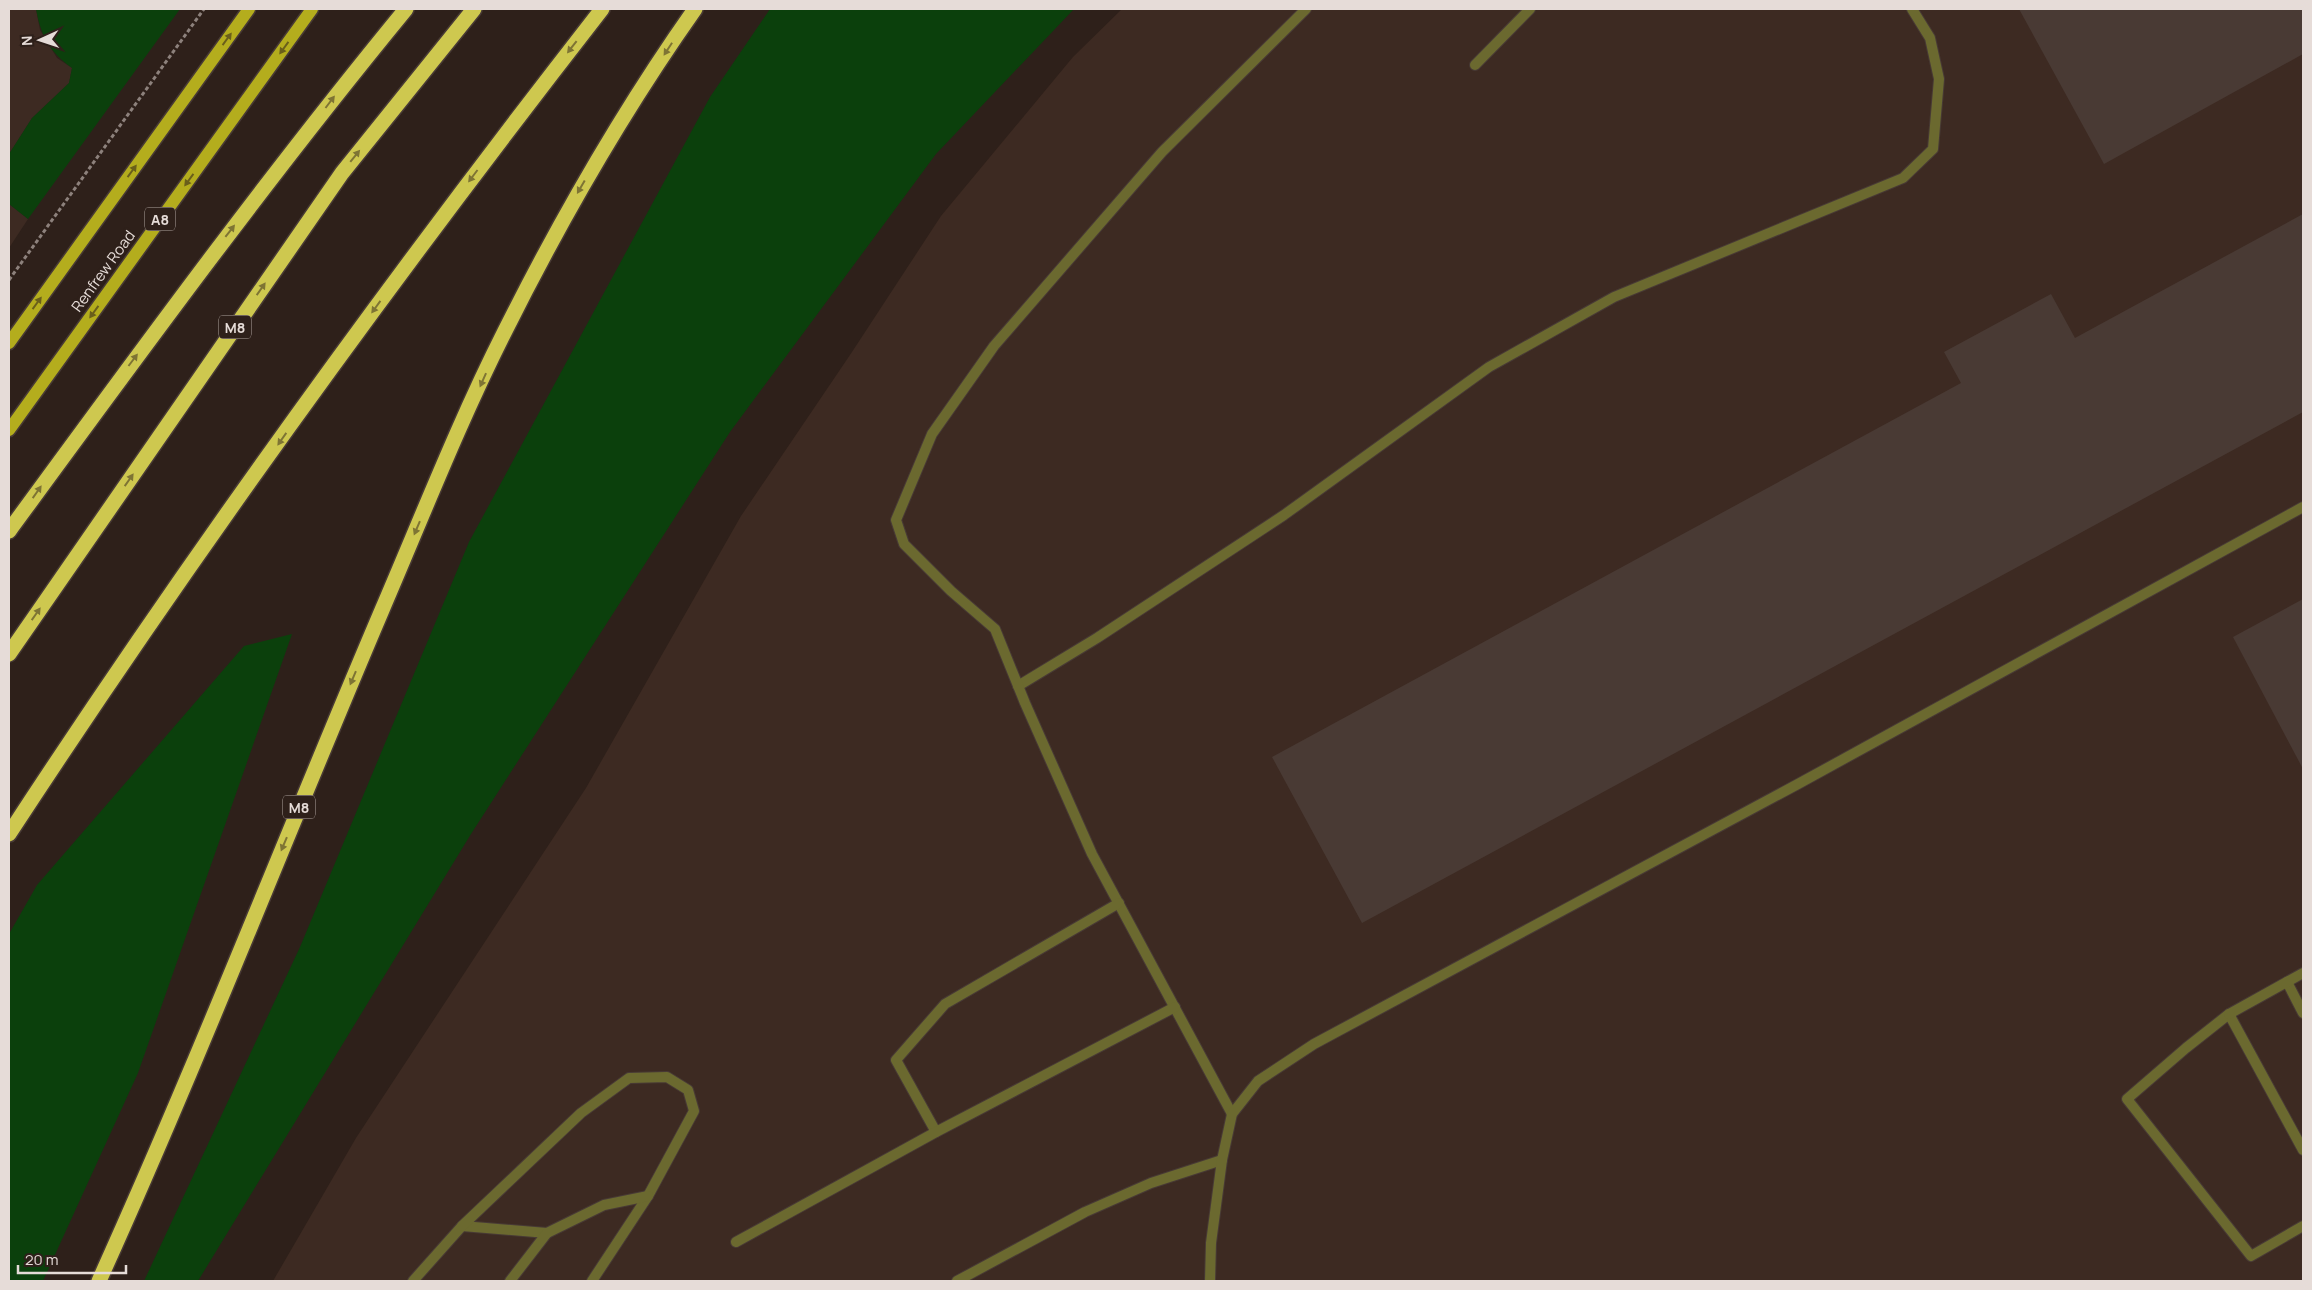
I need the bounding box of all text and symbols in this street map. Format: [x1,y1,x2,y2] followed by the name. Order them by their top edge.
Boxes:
[15,15,65,65] north arrow
[222,32,232,46] one-way arrow
[17,35,36,46] text: N
[567,40,577,54] one-way arrow
[278,41,289,54] one-way arrow
[663,43,673,56] one-way arrow
[325,95,335,109] one-way arrow
[349,150,360,163] one-way arrow
[127,164,137,178] one-way arrow
[468,169,479,182] one-way arrow
[183,173,194,186] one-way arrow
[577,180,586,193] one-way arrow
[145,208,175,230] road number: A8
[225,224,236,237] one-way arrow
[66,226,140,316] street label: Renfrew Road
[256,282,266,296] one-way arrow
[32,296,42,310] one-way arrow
[371,300,381,313] one-way arrow
[88,305,99,318] one-way arrow
[219,316,251,338] road number: M8
[128,353,138,367] one-way arrow
[478,373,486,387] one-way arrow
[277,432,287,446] one-way arrow
[124,473,134,487] one-way arrow
[32,485,42,499] one-way arrow
[412,521,420,535] one-way arrow
[32,607,41,621] one-way arrow
[349,671,357,686] one-way arrow
[283,796,315,819] road number: M8
[279,837,287,851] one-way arrow
[18,1242,125,1274] scale bar
[25,1249,58,1270] text: 20 m

